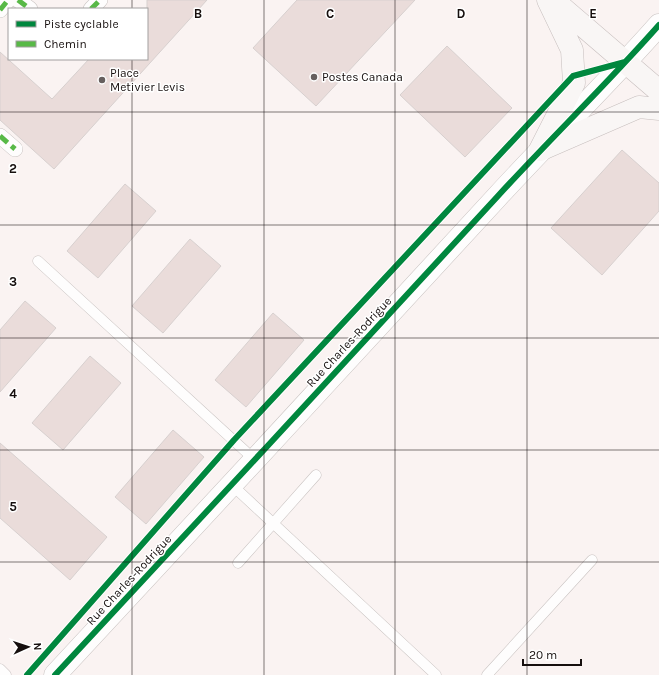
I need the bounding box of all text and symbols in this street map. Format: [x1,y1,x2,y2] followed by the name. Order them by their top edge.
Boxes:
[194,6,202,21] text: B
[326,6,334,21] text: C
[457,6,466,21] text: D
[589,6,597,21] text: E
[8,8,148,60] legend
[44,17,119,31] text: Piste cyclable
[44,37,87,51] text: Chemin
[110,66,185,94] place label: Place Metivier Levis
[322,70,403,84] place label: Postes Canada
[309,72,319,82] marker: Postes Canada
[97,75,107,85] marker: Place Metivier Levis
[9,161,17,176] text: 2
[9,274,17,289] text: 3
[304,294,394,390] street label: Rue Charles-Rodrigue
[9,386,17,401] text: 4
[9,499,17,514] text: 5
[84,532,174,628] street label: Rue Charles-Rodrigue
[8,627,48,667] north arrow
[523,641,581,667] scale bar
[31,642,44,651] text: N
[529,648,557,662] text: 20 m

